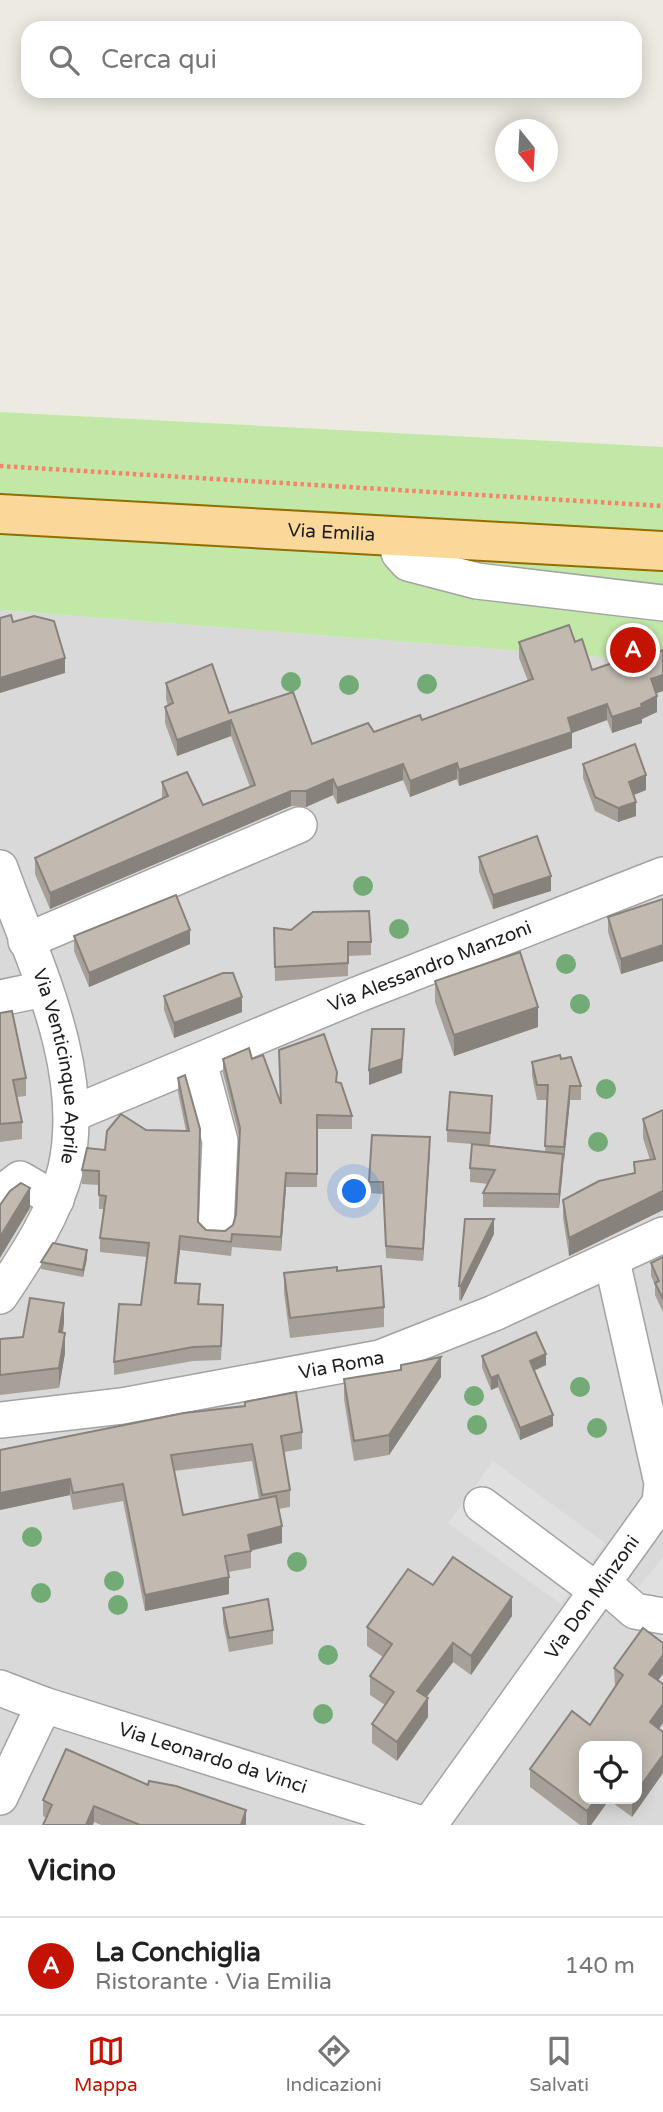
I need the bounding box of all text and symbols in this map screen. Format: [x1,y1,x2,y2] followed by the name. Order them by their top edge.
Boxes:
[21,21,642,98] search box
[45,41,83,79] icon: search
[101,44,217,75] text: Cerca qui
[495,119,558,182] north arrow
[287,519,376,546] street label: Via Emilia
[610,624,656,676] pin: A
[325,917,535,1017] street label: Via Alessandro Manzoni
[28,966,82,1166] street label: Via Venticinque Aprile
[337,1174,371,1208] your location
[297,1346,386,1384] street label: Via Roma
[540,1531,644,1664] street label: Via Don Minzoni
[116,1718,310,1798] street label: Via Leonardo da Vinci
[579,1741,642,1804] map controls
[579,1741,642,1804] button: locate
[28,1852,116,1889] text: Vicino
[95,1937,261,1968] text: La Conchiglia
[42,1952,60,1980] text: A
[565,1952,635,1980] text: 140 m
[95,1968,332,1996] text: Ristorante · Via Emilia
[74,2032,138,2096] tab: Mappa
[285,2032,382,2096] tab: Indicazioni
[530,2032,589,2096] tab: Salvati

